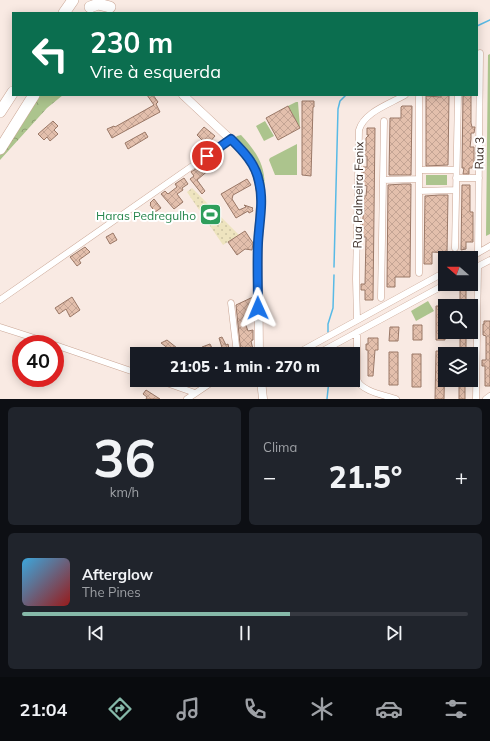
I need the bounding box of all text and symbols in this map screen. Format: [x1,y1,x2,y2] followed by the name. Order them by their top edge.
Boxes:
[90,25,173,60] text: 230 m
[24,28,76,80] icon: left
[90,60,221,83] text: Vire à esquerda
[471,136,487,170] street label: Rua 3
[190,139,224,173] pin
[350,141,366,249] street label: Rua Palmeira Fenix
[196,145,218,167] icon: arrive
[198,202,224,228] sports icon: Haras Pedregulho
[96,208,196,223] place label: Haras Pedregulho
[438,251,478,291] north arrow
[438,251,478,387] map controls
[237,287,279,329] position arrow
[438,299,478,339] button: search
[12,335,64,387] speed limit sign: 40
[438,347,478,387] button: layers
[170,357,320,376] text: 21:05 · 1 min · 270 m
[93,425,156,490] text: 36
[263,439,297,455] text: Clima
[329,458,402,496] text: 21.5°
[263,463,276,491] text: −
[455,463,468,491] text: +
[110,484,139,500] text: km/h
[82,565,153,584] text: Afterglow
[82,584,141,600] text: The Pines
[85,622,107,644] icon: previous
[234,622,256,644] icon: pause
[383,622,405,644] icon: next
[106,695,134,723] icon: directions
[174,695,202,723] icon: music
[241,695,269,723] icon: phone
[308,695,336,723] icon: climate
[375,695,403,723] icon: car
[442,695,470,723] icon: filters
[20,698,67,721] text: 21:04

